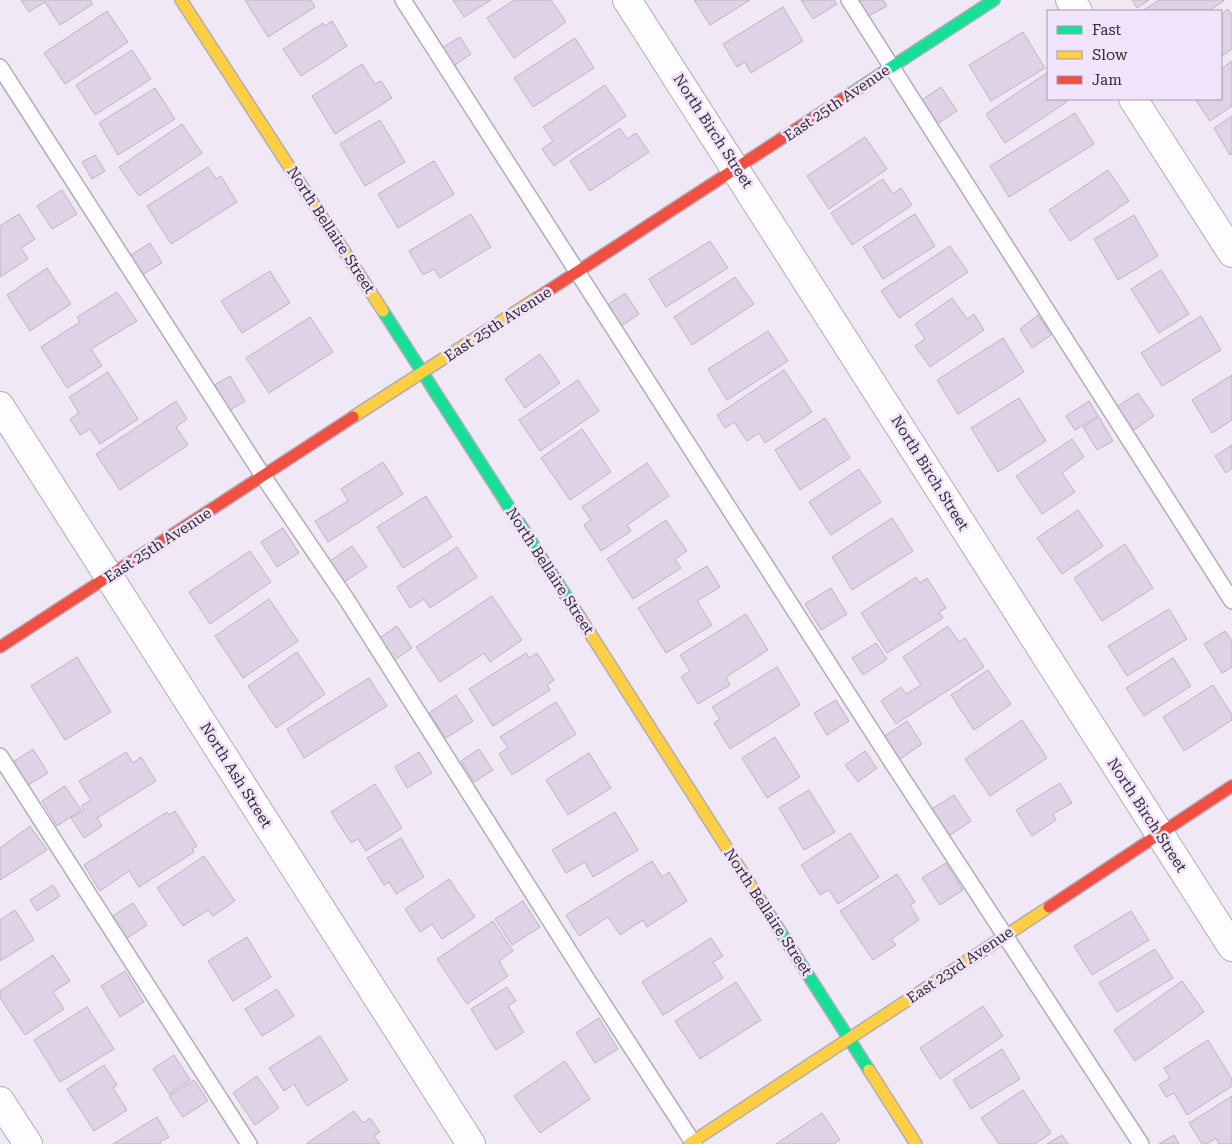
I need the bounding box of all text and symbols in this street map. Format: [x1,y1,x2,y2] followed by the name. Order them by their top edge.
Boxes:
[1047,10,1222,100] legend
[1092,21,1122,39] text: Fast
[1092,46,1128,64] text: Slow
[781,61,893,145] street label: East 25th Avenue
[669,71,757,192] street label: North Birch Street
[1092,71,1122,89] text: Jam
[283,163,379,297] street label: North Bellaire Street
[441,283,555,365] street label: East 25th Avenue
[887,412,973,534] street label: North Birch Street
[101,504,215,586] street label: East 25th Avenue
[502,504,598,638] street label: North Bellaire Street
[196,719,276,831] street label: North Ash Street
[1103,755,1191,876] street label: North Birch Street
[720,845,816,979] street label: North Bellaire Street
[903,923,1017,1007] street label: East 23rd Avenue

